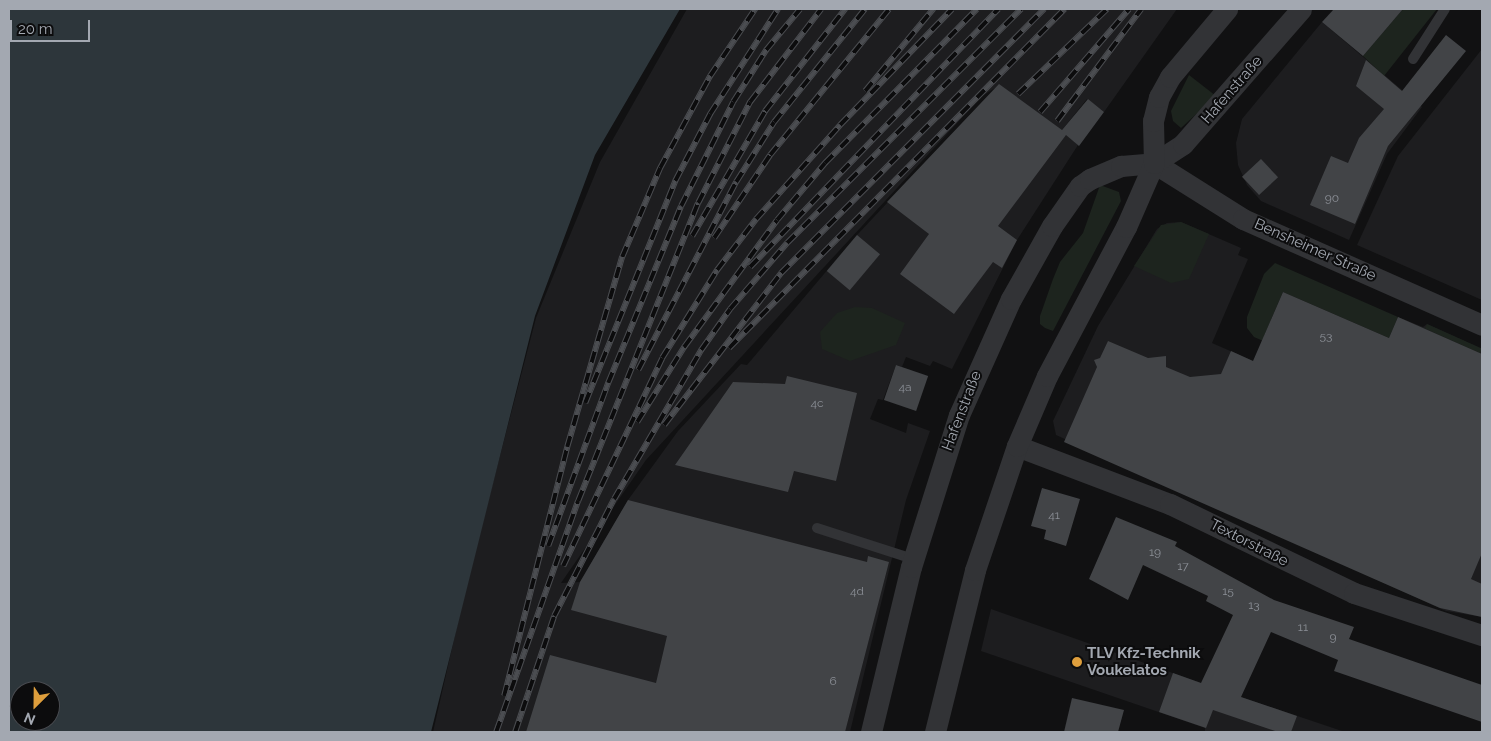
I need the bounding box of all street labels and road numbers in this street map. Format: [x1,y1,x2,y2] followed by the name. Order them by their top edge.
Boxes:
[1198,52,1266,128] street label: Hafenstraße
[1251,215,1379,285] street label: Bensheimer Straße
[939,369,985,453] street label: Hafenstraße
[1207,516,1291,570] street label: Textorstraße

